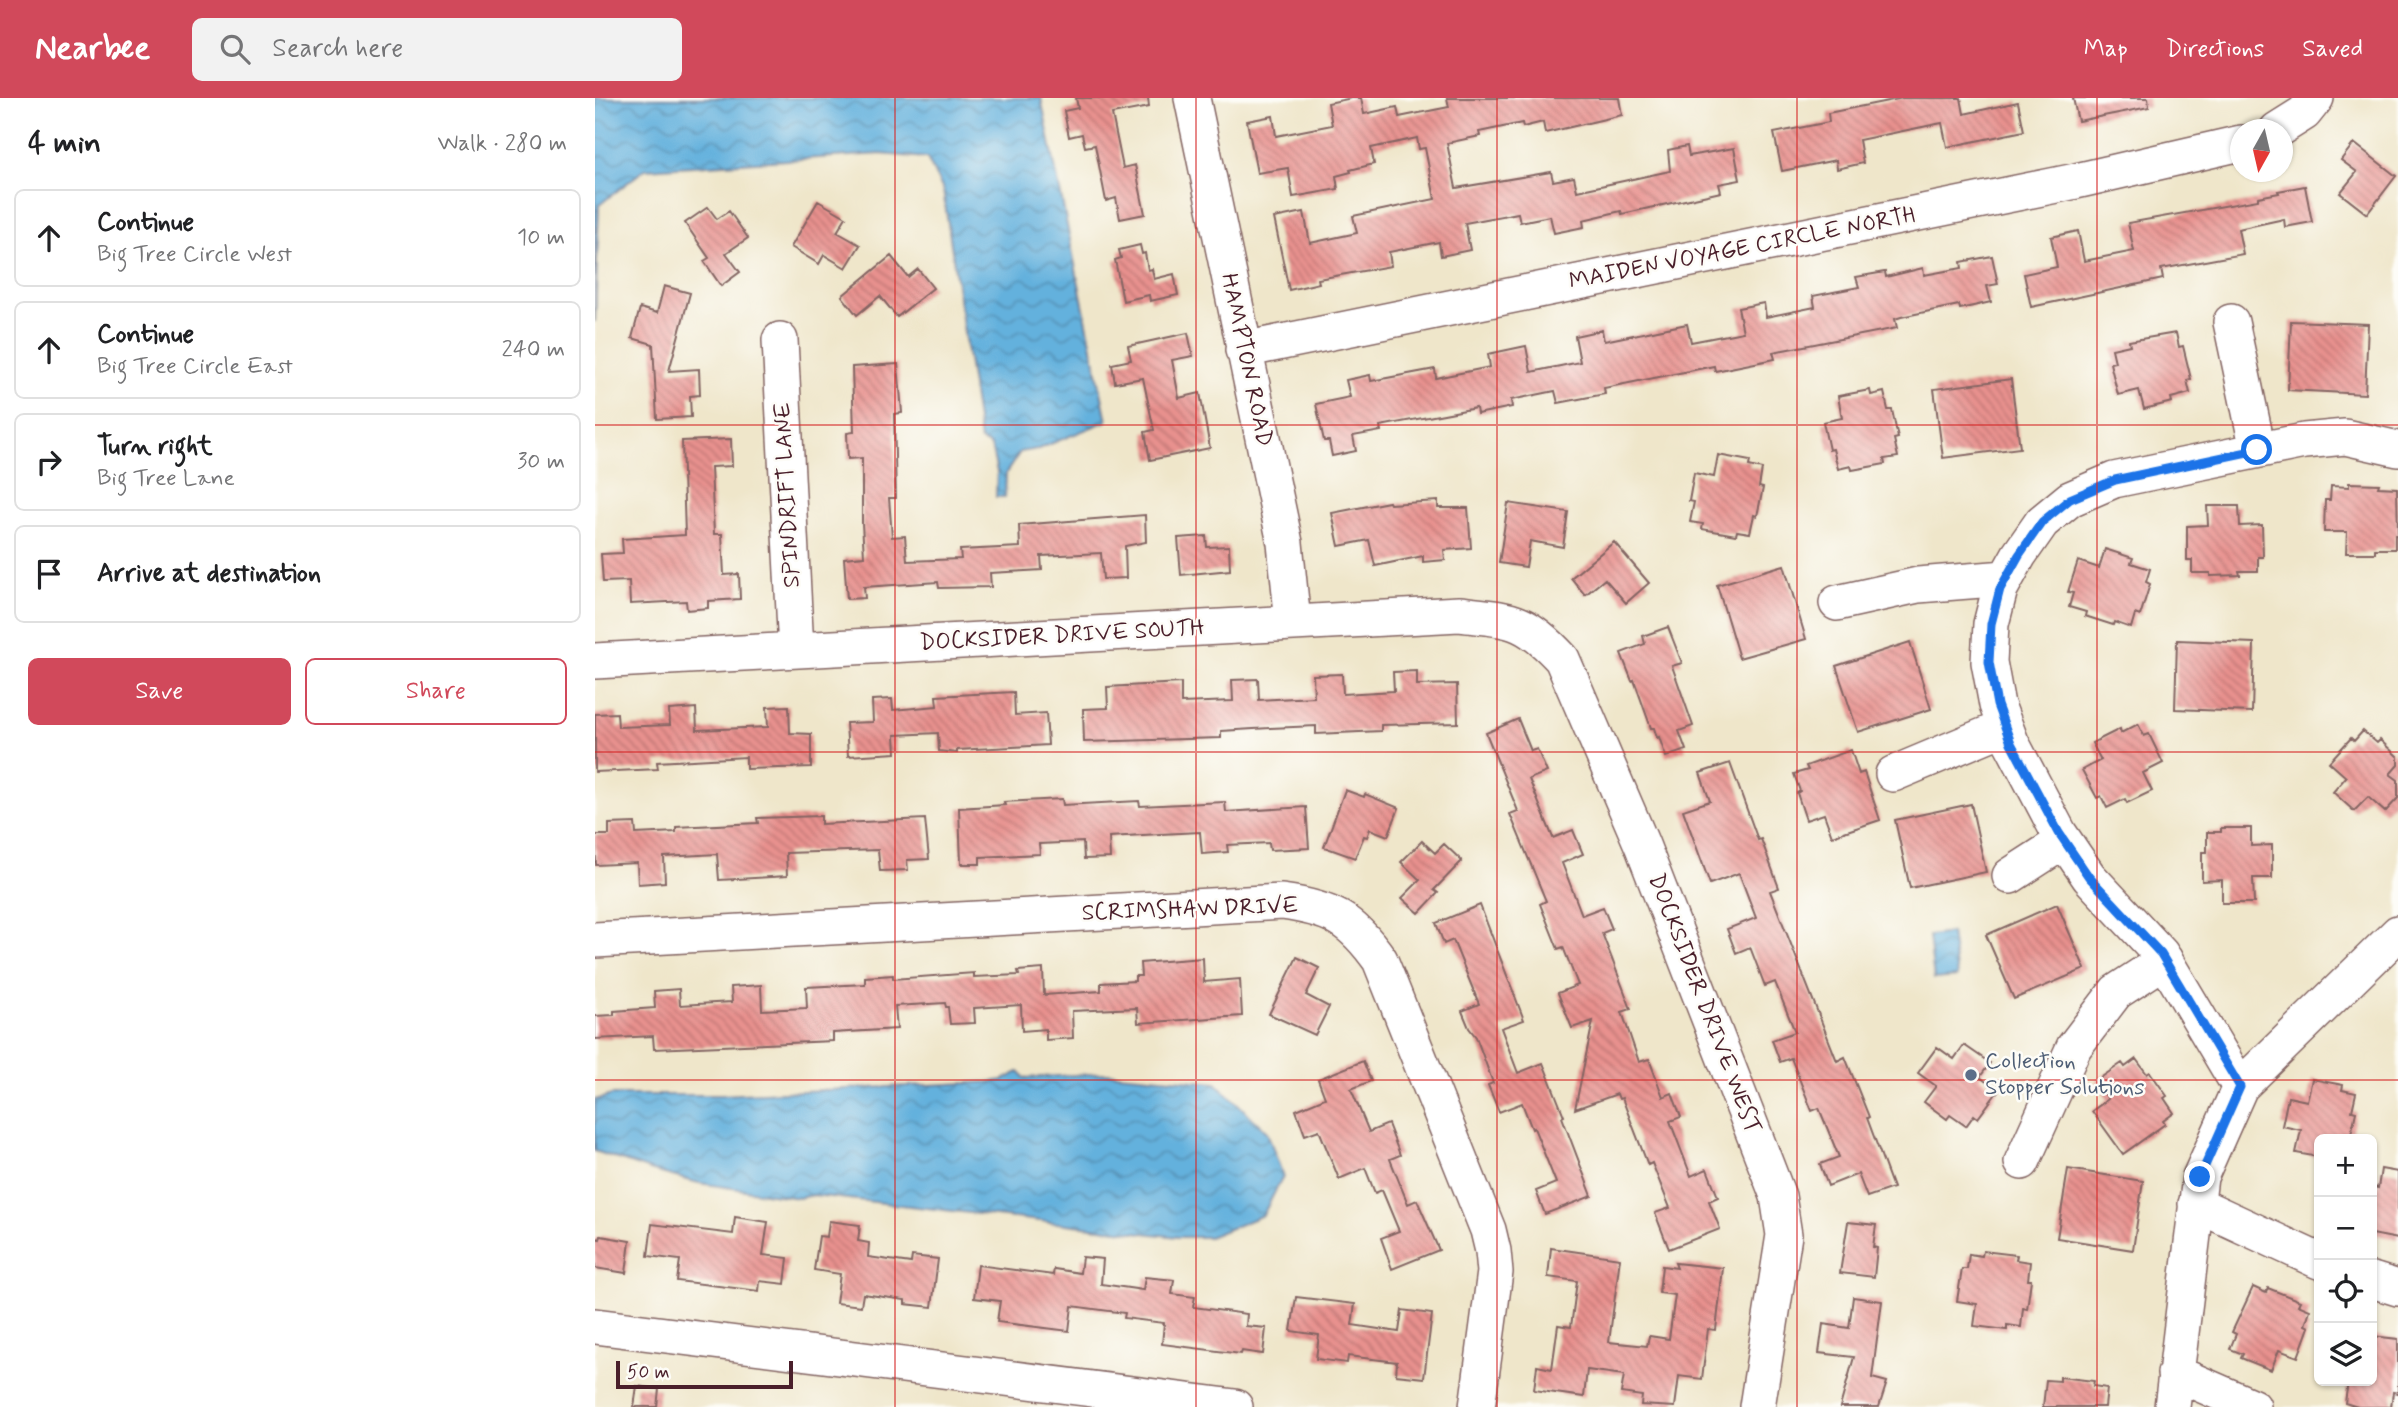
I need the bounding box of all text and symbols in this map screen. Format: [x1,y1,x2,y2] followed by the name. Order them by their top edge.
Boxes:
[192,18,682,81] search box
[35,27,150,71] text: Nearbee
[216,30,254,68] icon: search
[272,32,403,66] text: Search here
[2084,34,2128,65] text: Map
[2166,34,2264,65] text: Directions
[2302,34,2363,65] text: Saved
[2230,119,2293,182] north arrow
[28,124,101,163] text: 4 min
[437,129,567,159] text: Walk · 280 m
[1566,201,1918,297] street label: MAIDEN VOYAGE CIRCLE NORTH
[97,206,194,240] text: Continue
[30,219,68,257] icon: ahead
[517,223,565,253] text: 10 m
[97,240,292,270] text: Big Tree Circle West
[1213,271,1279,449] street label: HAMPTON ROAD
[97,318,194,352] text: Continue
[30,331,68,369] icon: ahead
[501,335,565,365] text: 240 m
[97,352,293,382] text: Big Tree Circle East
[768,401,808,589] street label: SPINDRIFT LANE
[97,430,213,464] text: Turn right
[2241,434,2272,465] route start
[30,443,68,481] icon: right
[517,447,565,477] text: 30 m
[97,464,235,494] text: Big Tree Lane
[30,555,68,593] icon: arrive
[97,557,321,591] text: Arrive at destination
[919,614,1205,658] street label: DOCKSIDER DRIVE SOUTH
[28,658,291,725] button: Save
[305,658,567,725] button: Share
[1640,869,1768,1139] street label: DOCKSIDER DRIVE WEST
[1081,891,1299,929] street label: SCRIMSHAW DRIVE
[1985,1047,2144,1103] place label: Collection Stopper Solutions
[1963,1067,1979,1083] marker: Collection Stopper Solutions
[2314,1134,2377,1386] map controls
[2314,1134,2377,1197] button: +
[2184,1161,2215,1192] route end
[2314,1197,2377,1260] button: −
[2314,1260,2377,1323] button: locate
[2314,1323,2377,1386] button: layers
[616,1358,793,1390] scale bar
[627,1360,670,1385] text: 50 m

